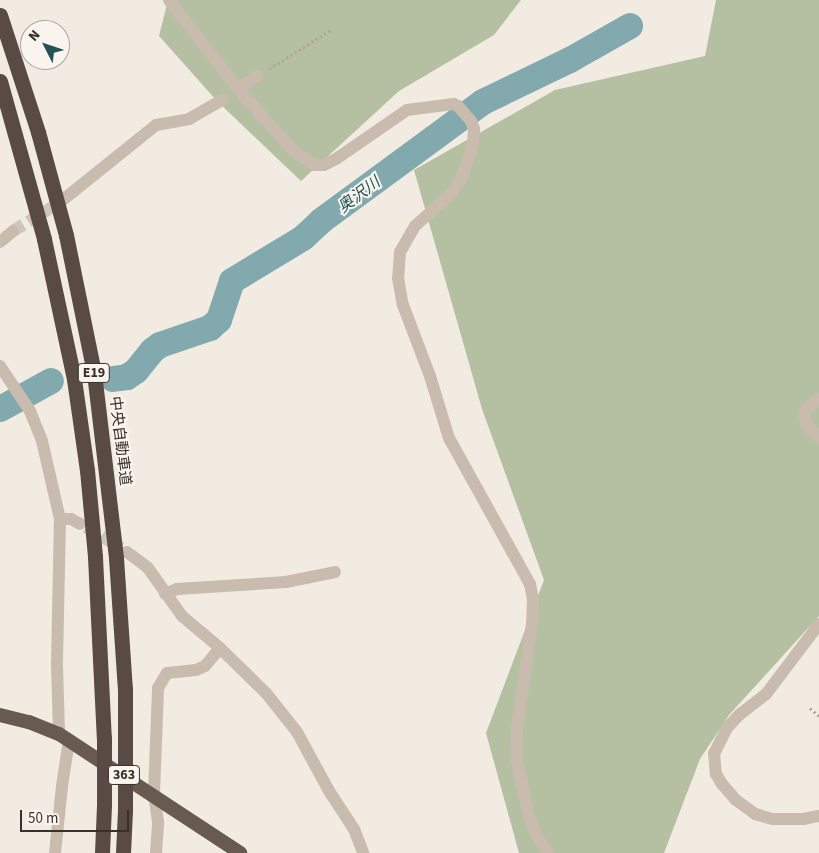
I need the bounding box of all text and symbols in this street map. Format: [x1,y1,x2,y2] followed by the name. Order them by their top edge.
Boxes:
[20,20,70,70] north arrow
[24,26,45,46] text: N
[334,173,384,217] water label: 奥沢川
[78,362,110,384] road number: E19
[106,395,134,487] street label: 中央自動車道
[108,764,140,786] road number: 363
[22,800,131,832] scale bar
[28,808,58,829] text: 50 m

